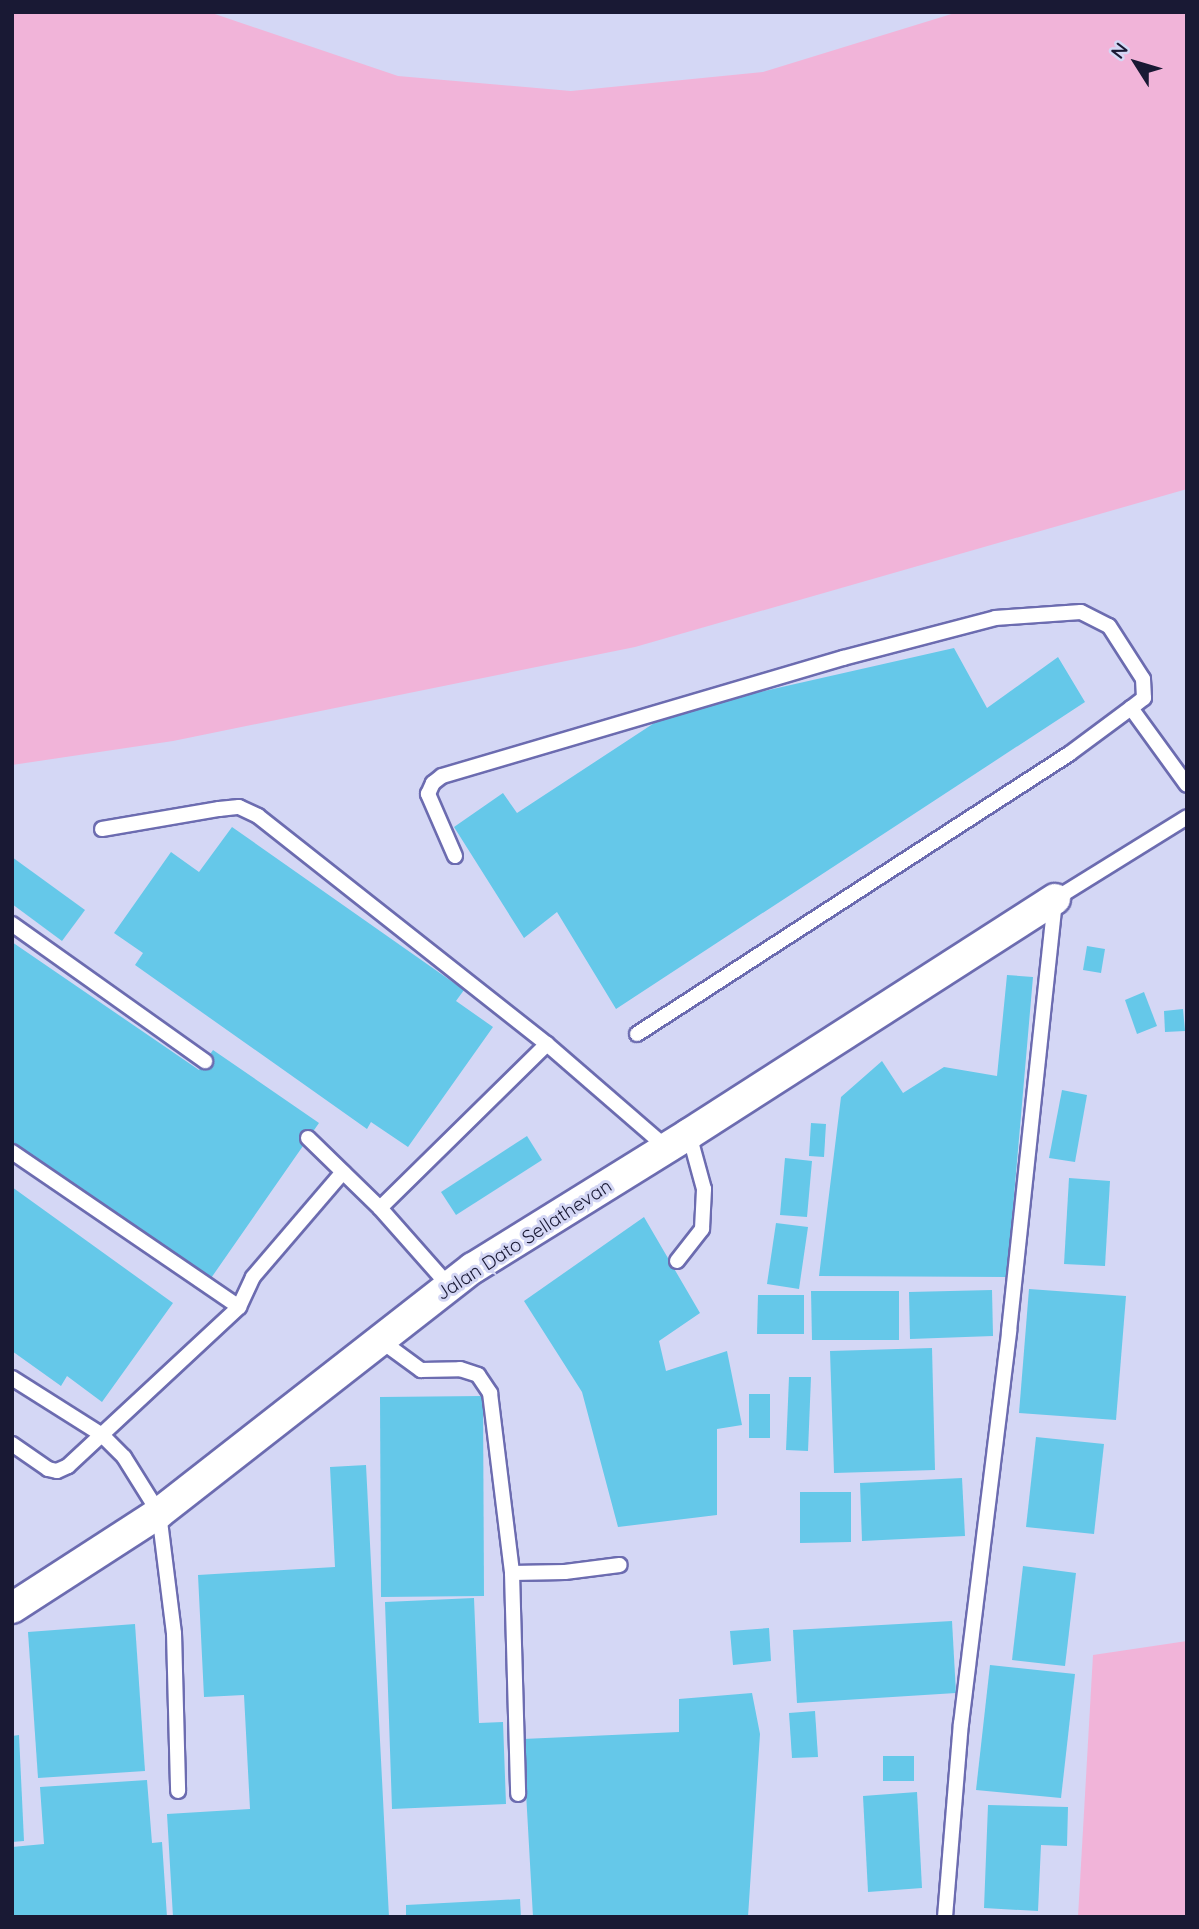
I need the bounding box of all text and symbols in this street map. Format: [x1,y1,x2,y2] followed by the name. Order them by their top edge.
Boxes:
[1101,28,1171,98] north arrow
[1105,38,1133,63] text: N
[432,1175,616,1305] street label: Jalan Dato Sellathevan

